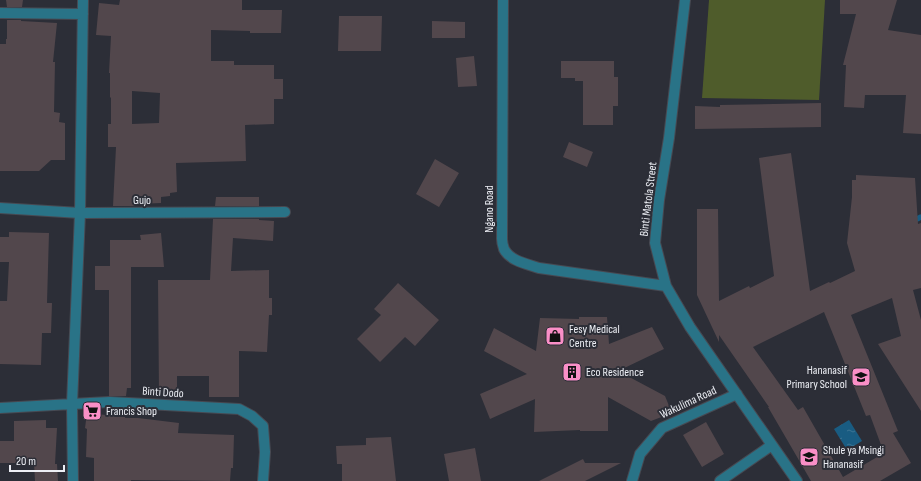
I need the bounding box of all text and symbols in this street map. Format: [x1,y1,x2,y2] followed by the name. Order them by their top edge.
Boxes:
[636,161,661,237] street label: Binti Matola Street
[482,185,497,233] street label: Ngano Road
[133,193,151,208] street label: Gujo
[569,322,620,351] place label: Fesy Medical Centre
[544,325,566,347] shop icon: Fesy Medical Centre
[561,361,583,383] building icon: Eco Residence
[787,363,848,392] place label: Hananasif Primary School
[586,365,644,380] place label: Eco Residence
[850,366,872,388] school or university icon: Hananasif Primary School
[658,383,719,422] street label: Wakulima Road
[142,384,184,401] street label: Binti Dodo
[81,400,103,422] supermarket icon: Francis Shop
[106,404,157,419] place label: Francis Shop
[823,443,884,472] place label: Shule ya Msingi Hananasif
[798,446,820,468] school or university icon: Shule ya Msingi Hananasif
[10,447,64,473] scale bar
[16,454,36,469] text: 20 m

